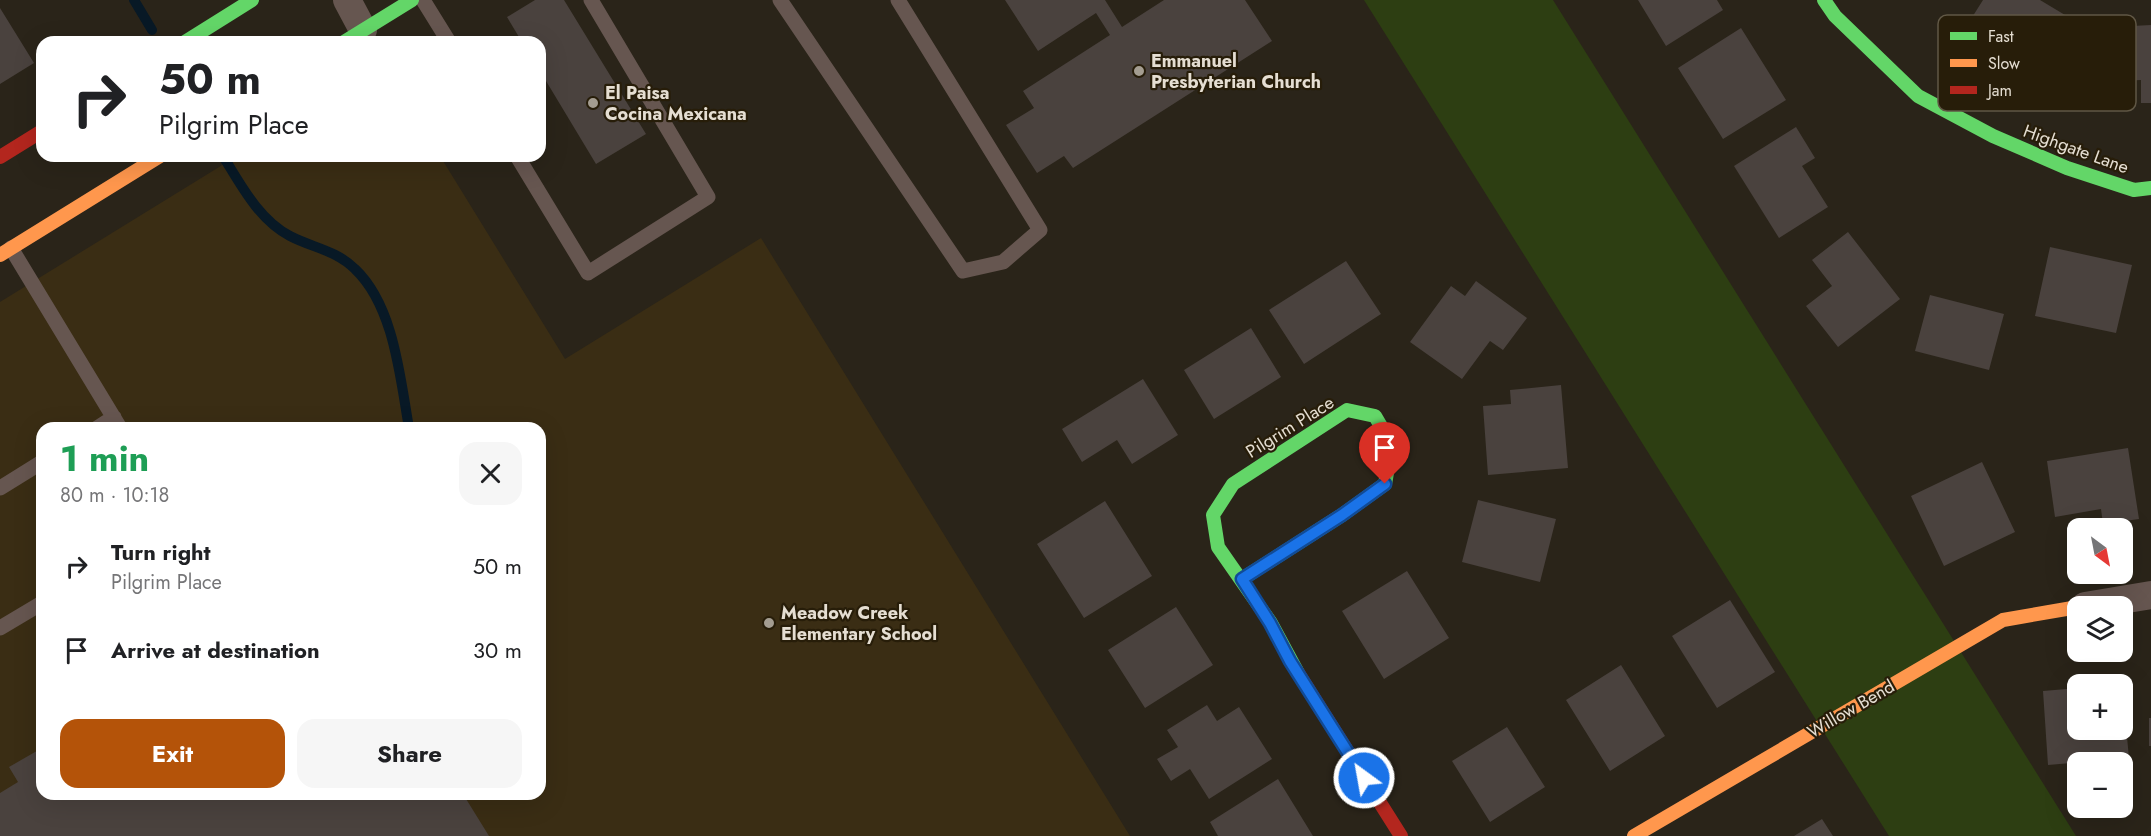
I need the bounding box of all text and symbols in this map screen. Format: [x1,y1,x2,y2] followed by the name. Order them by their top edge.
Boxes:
[1938,15,2136,111] legend
[1988,25,2014,48] text: Fast
[1151,48,1321,95] place label: Emmanuel Presbyterian Church
[159,49,261,110] text: 50 m
[1988,52,2020,75] text: Slow
[60,60,138,138] icon: right
[1132,64,1146,78] marker: Emmanuel Presbyterian Church
[1986,79,2012,102] text: Jam
[605,80,747,127] place label: El Paisa Cocina Mexicana
[586,96,600,110] marker: El Paisa Cocina Mexicana
[159,105,309,144] text: Pilgrim Place
[2020,118,2132,180] street label: Highgate Lane
[1241,390,1339,464] street label: Pilgrim Place
[1359,422,1410,484] pin
[1368,431,1401,464] icon: arrive
[60,432,149,484] text: 1 min
[459,442,522,505] button: close
[60,481,169,510] text: 80 m · 10:18
[2067,518,2133,584] north arrow
[2067,518,2133,818] map controls
[111,536,211,568] text: Turn right
[60,550,93,583] icon: right
[473,550,522,582] text: 50 m
[111,568,222,597] text: Pilgrim Place
[2067,596,2133,662] button: layers
[781,600,937,647] place label: Meadow Creek Elementary School
[762,616,776,630] marker: Meadow Creek Elementary School
[60,634,93,667] icon: arrive
[111,634,320,666] text: Arrive at destination
[473,634,522,666] text: 30 m
[1802,673,1900,745] street label: Willow Bend
[2067,674,2133,740] button: +
[60,719,285,788] button: Exit
[297,719,522,788] button: Share
[1332,746,1396,810] position arrow
[2067,752,2133,818] button: −

